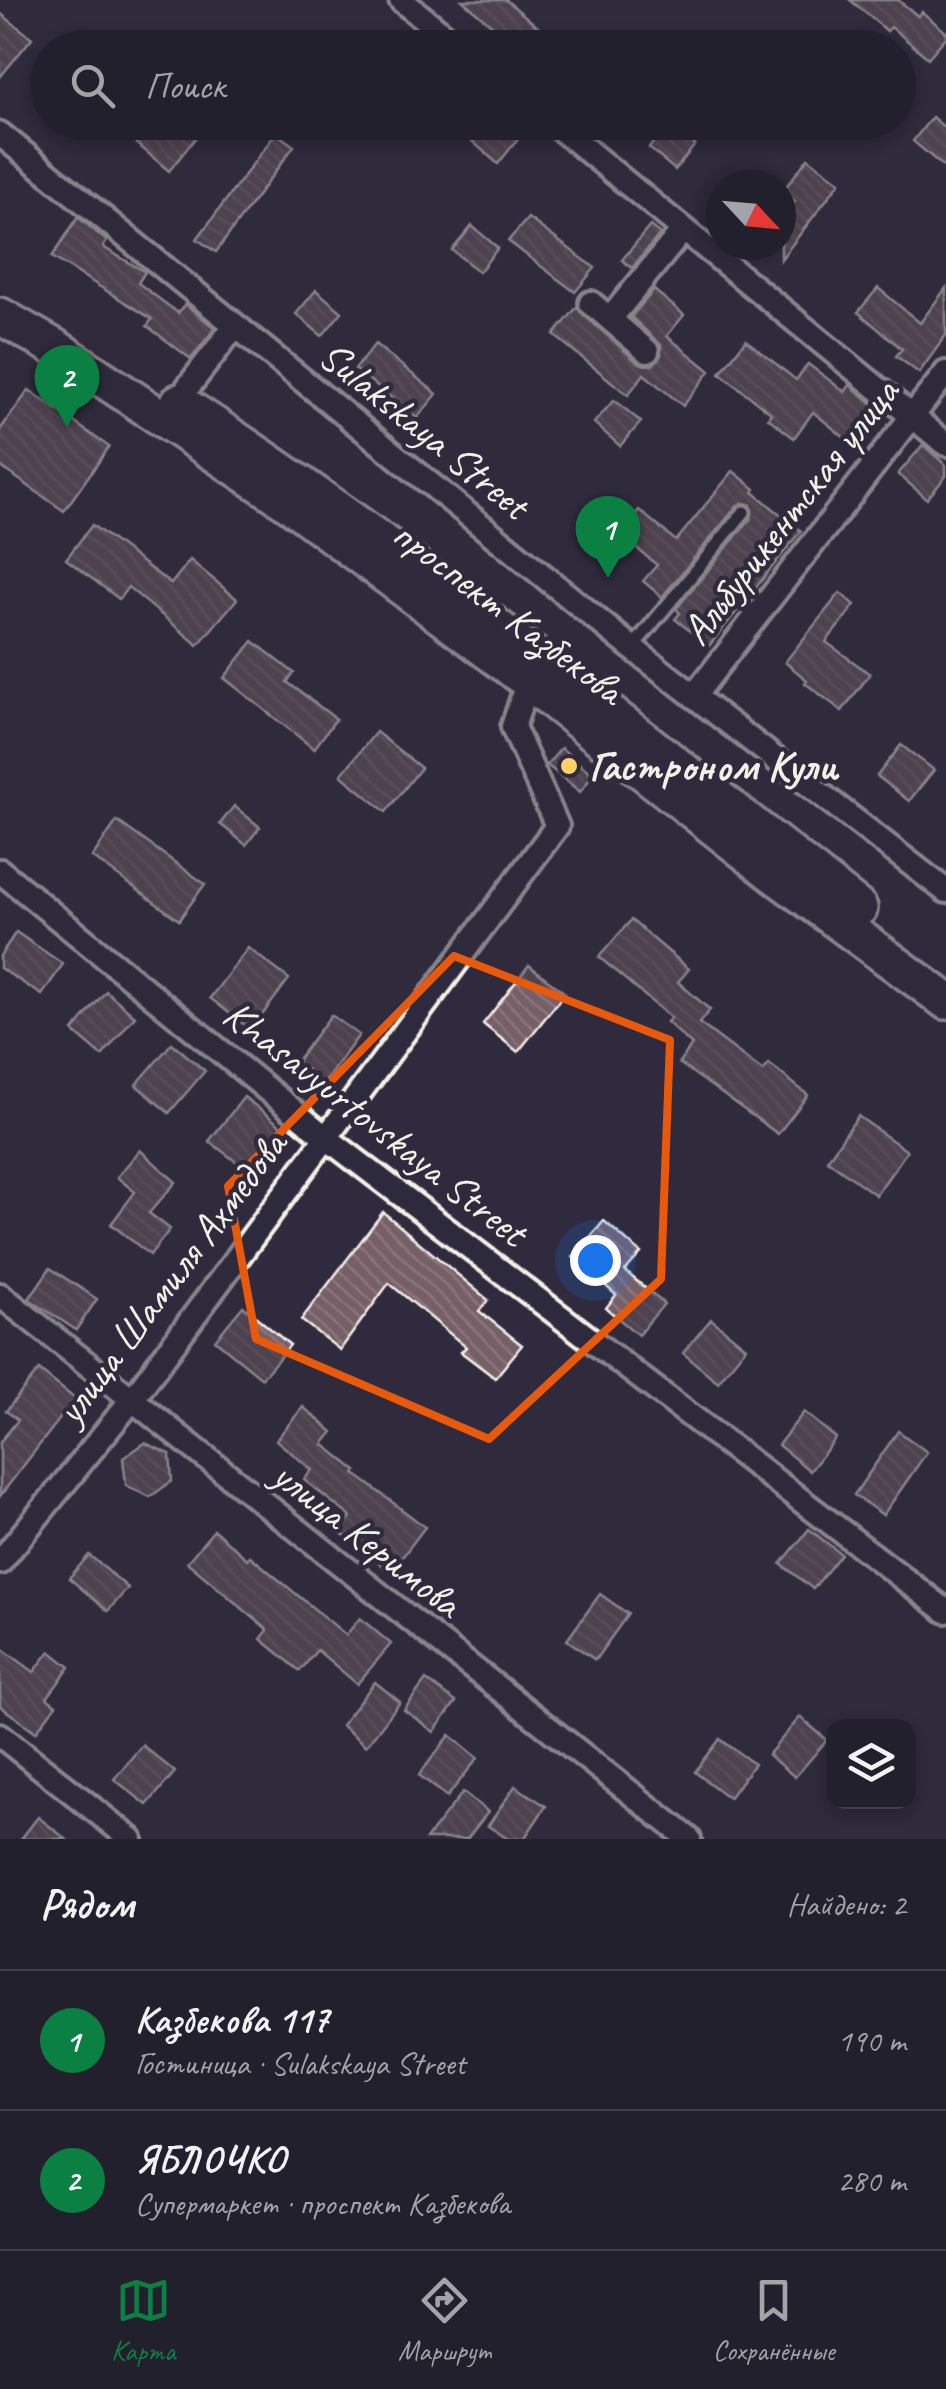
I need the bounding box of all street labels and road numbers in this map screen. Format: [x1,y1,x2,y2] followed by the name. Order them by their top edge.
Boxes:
[308,329,543,533] street label: Sulakskaya Street
[669,366,912,656] street label: Альбурикентская улица
[382,508,637,719] street label: проспект Казбекова
[213,988,541,1261] street label: Khasavyurtovskaya Street
[42,1118,301,1438] street label: улица Шамиля Ахмедова
[259,1447,474,1631] street label: улица Керимова

